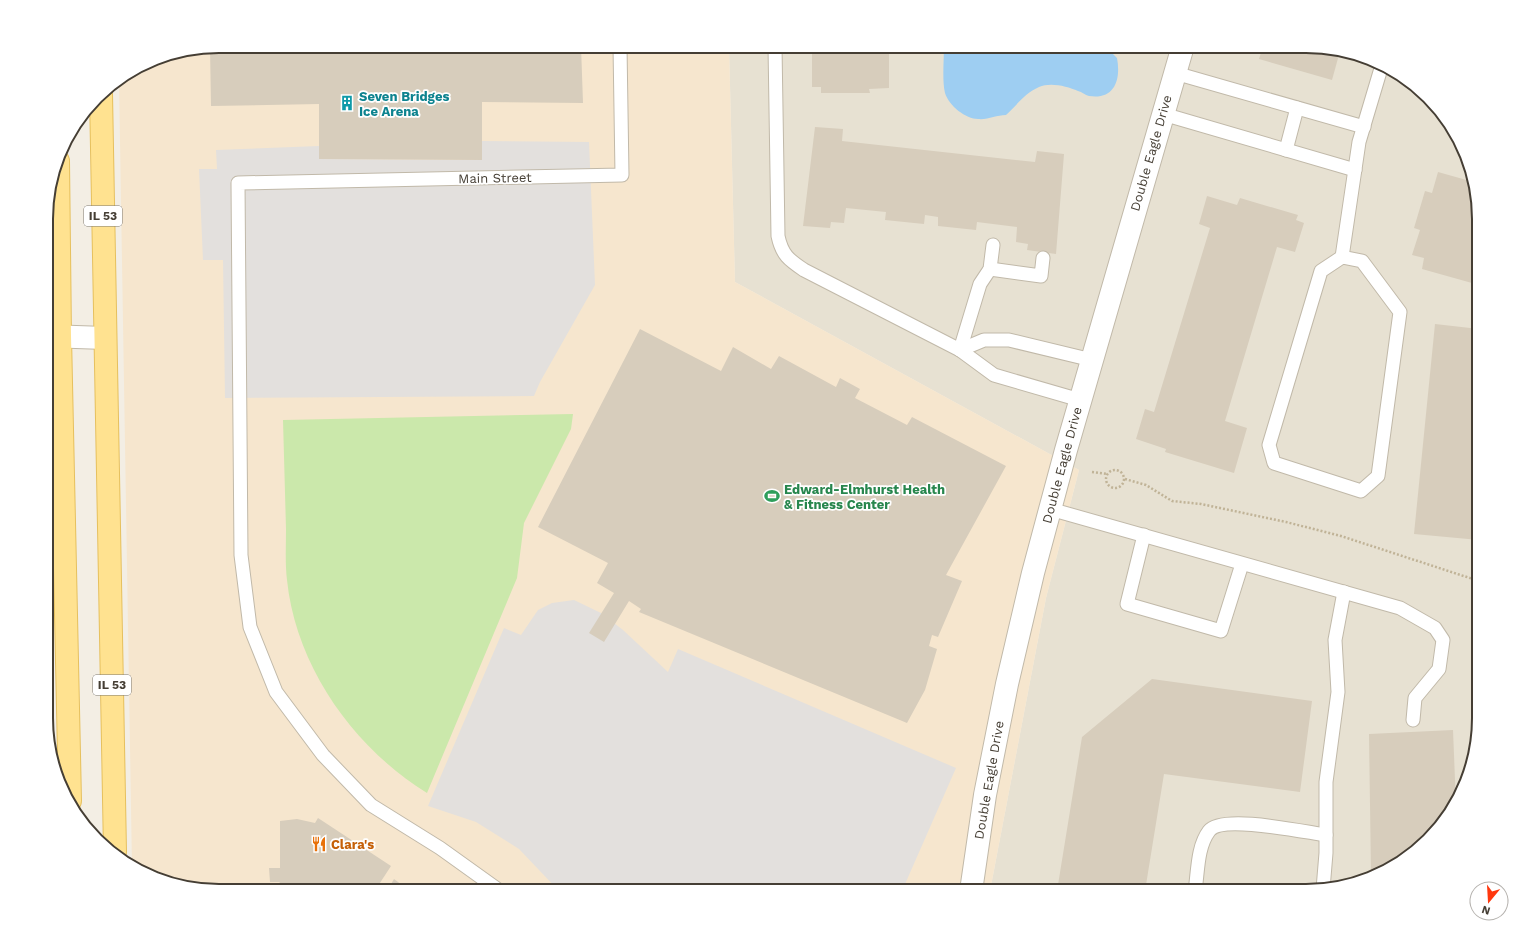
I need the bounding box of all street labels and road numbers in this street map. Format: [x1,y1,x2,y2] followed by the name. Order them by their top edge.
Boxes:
[1127,93,1175,213] street label: Double Eagle Drive
[458,170,532,186] street label: Main Street
[84,206,122,226] road number: IL 53
[1039,405,1085,525] street label: Double Eagle Drive
[93,675,131,695] road number: IL 53
[971,720,1007,840] street label: Double Eagle Drive

